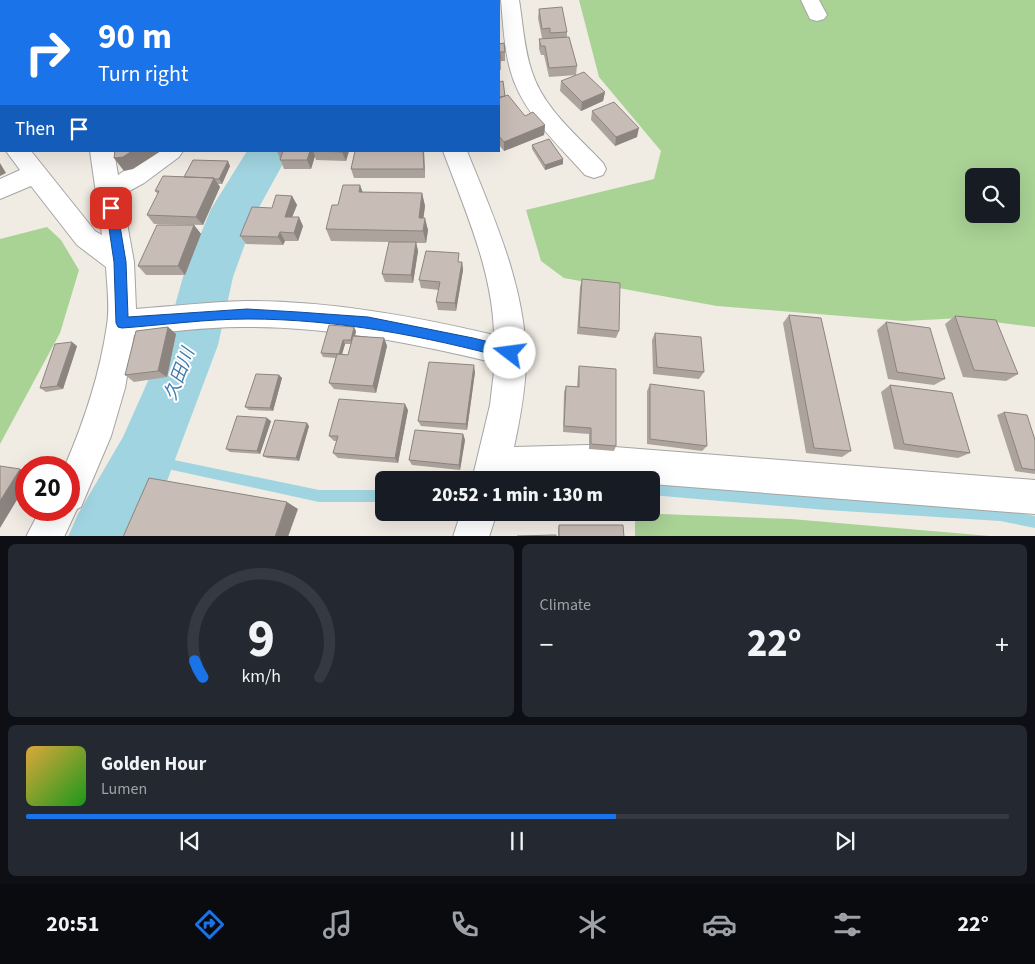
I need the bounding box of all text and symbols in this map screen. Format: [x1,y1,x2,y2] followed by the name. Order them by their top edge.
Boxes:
[98,12,172,62] text: 90 m
[15,20,80,85] icon: right
[98,58,188,90] text: Turn right
[65,115,93,143] icon: arrive
[15,116,55,143] text: Then
[965,168,1020,223] map controls
[965,168,1020,223] button: search
[90,187,132,229] pin
[97,194,125,222] icon: arrive
[483,326,535,378] position arrow
[158,343,202,404] water label: 久田川
[15,456,80,521] speed limit sign: 20
[432,482,603,509] text: 20:52 · 1 min · 130 m
[540,594,591,616] text: Climate
[247,603,274,677] text: 9
[747,617,802,671] text: 22°
[540,625,553,665] text: −
[995,625,1009,665] text: +
[241,664,281,689] text: km/h
[101,751,206,778] text: Golden Hour
[101,778,147,800] text: Lumen
[176,827,204,855] icon: previous
[503,827,531,855] icon: pause
[831,827,859,855] icon: next
[192,907,227,942] icon: directions
[320,907,355,942] icon: music
[447,907,482,942] icon: phone
[575,907,610,942] icon: climate
[702,907,737,942] icon: car
[830,907,865,942] icon: filters
[46,908,99,940] text: 20:51
[957,908,989,940] text: 22°

